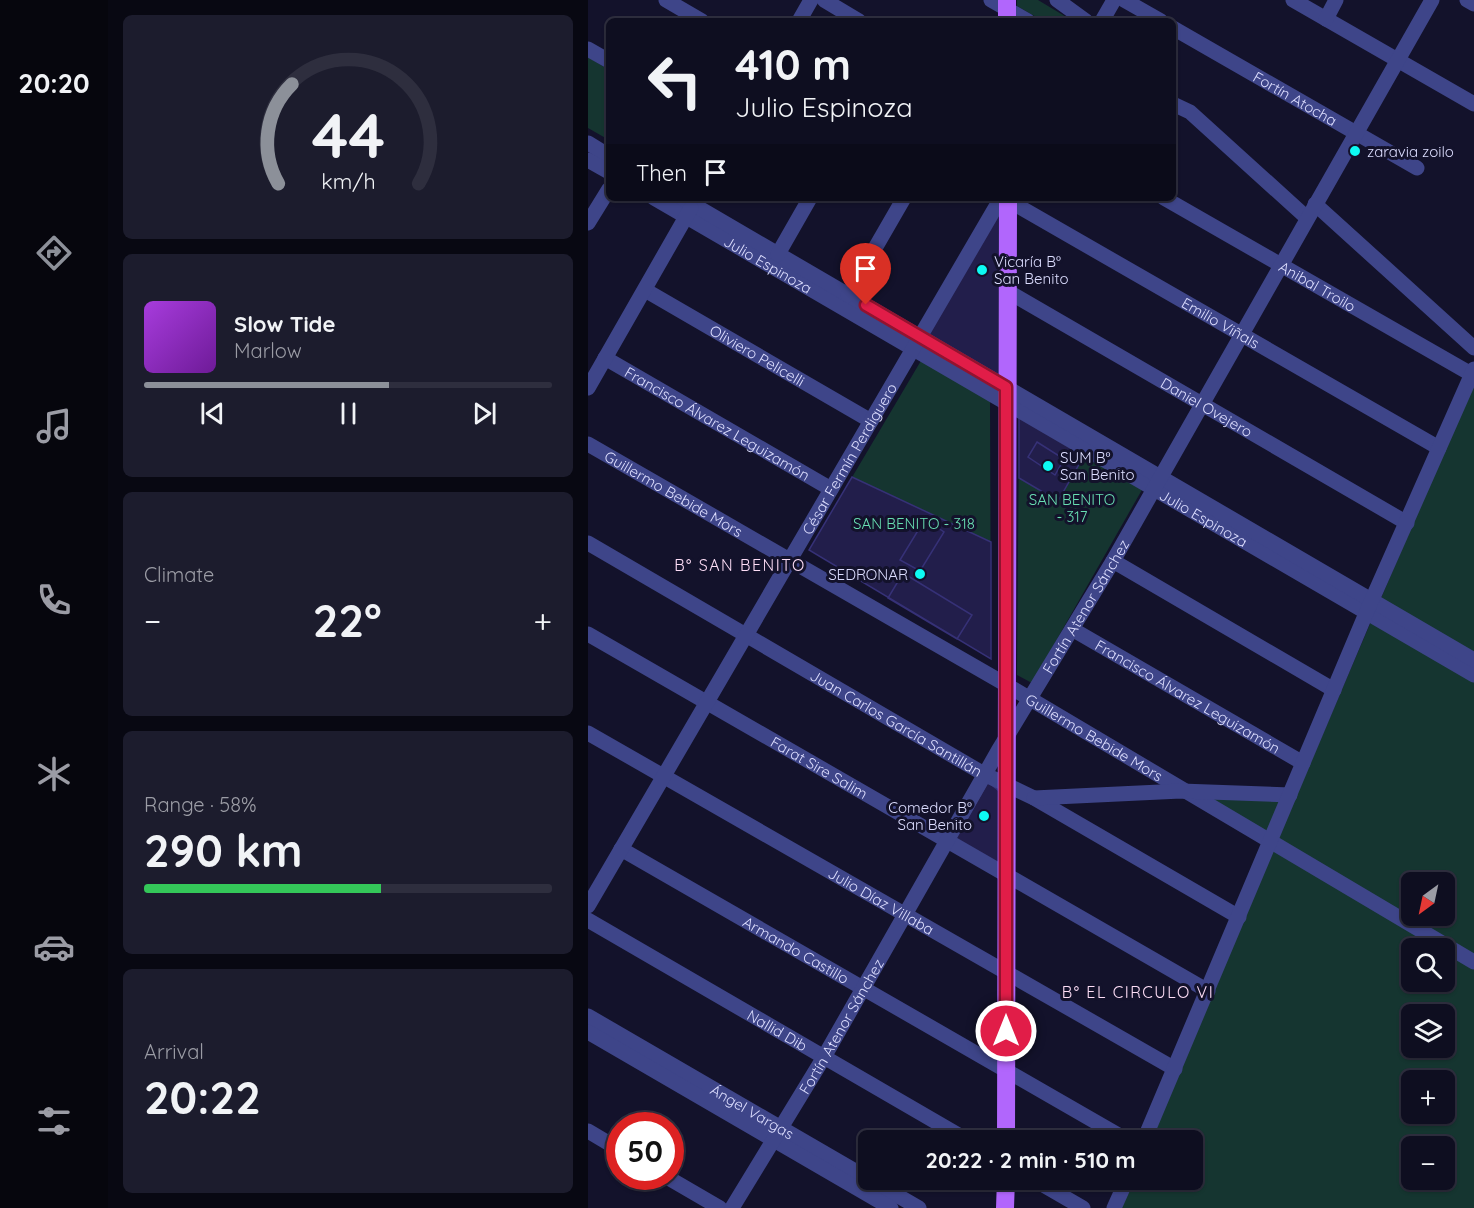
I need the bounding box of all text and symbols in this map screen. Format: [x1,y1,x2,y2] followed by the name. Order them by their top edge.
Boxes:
[735,38,851,91] text: 410 m
[636,42,714,120] icon: left
[18,66,90,100] text: 20:20
[1250,67,1341,130] street label: Fortín Atocha
[735,90,913,124] text: Julio Espinoza
[311,96,385,174] text: 44
[1367,142,1454,161] place label: zaravia zoilo
[1348,144,1362,158] marker: zaravia zoilo
[699,156,732,189] icon: arrive
[636,159,687,187] text: Then
[321,168,375,194] text: km/h
[721,231,816,297] street label: Julio Espinoza
[33,232,75,274] icon: directions
[840,243,891,305] pin
[849,252,882,285] icon: arrive
[994,252,1068,288] place label: Vicaría B° San Benito
[1276,256,1359,316] street label: Anibal Troilo
[975,263,989,277] marker: Vicaría B° San Benito
[1178,293,1263,352] street label: Emilio Viñals
[234,310,335,338] text: Slow Tide
[707,320,808,390] street label: Oliviero Pelicelli
[234,338,302,363] text: Marlow
[621,362,813,484] street label: Francisco Álvarez Leguizamón
[1158,373,1256,441] street label: Daniel Ovejero
[797,379,901,538] street label: César Fermín Perdiguero
[196,397,229,430] icon: previous
[332,397,365,430] icon: pause
[468,397,501,430] icon: next
[33,405,75,447] icon: music
[601,446,746,541] street label: Guillermo Bebide Mors
[1060,448,1134,484] place label: SUM B° San Benito
[1041,459,1055,473] marker: SUM B° San Benito
[1156,485,1251,551] street label: Julio Espinoza
[1029,490,1115,526] park label: SAN BENITO - 317
[853,514,975,533] park label: SAN BENITO - 318
[1038,536,1133,677] street label: Fortín Atenor Sánchez
[674,555,806,575] district label: B° SAN BENITO
[144,562,214,587] text: Climate
[828,565,908,584] place label: SEDRONAR
[913,567,927,581] marker: SEDRONAR
[33,579,75,621] icon: phone
[313,592,382,648] text: 22°
[144,600,161,641] text: −
[533,600,552,641] text: +
[1092,635,1284,757] street label: Francisco Álvarez Leguizamón
[807,665,986,780] street label: Juan Carlos García Santillán
[1022,689,1167,785] street label: Guillermo Bebide Mors
[768,732,871,803] street label: Farat Sire Salim
[33,753,75,795] icon: climate
[144,792,257,817] text: Range · 58%
[888,798,972,834] place label: Comedor B° San Benito
[977,809,991,823] marker: Comedor B° San Benito
[144,822,303,878] text: 290 km
[825,863,938,939] street label: Julio Díaz Villaba
[1401,872,1455,926] north arrow
[1401,872,1455,1190] map controls
[740,912,853,988] street label: Armando Castillo
[33,926,75,968] icon: car
[1401,938,1455,992] button: search
[794,955,888,1097] street label: Fortín Atenor Sánchez
[1062,982,1214,1002] district label: B° EL CIRCULO VI
[974,999,1038,1063] position arrow
[1401,1004,1455,1058] button: layers
[744,1005,811,1055] street label: Nallid Dib
[144,1039,204,1064] text: Arrival
[144,1069,261,1125] text: 20:22
[1401,1070,1455,1124] button: +
[707,1080,798,1143] street label: Ángel Vargas
[33,1100,75,1142] icon: filters
[606,1112,684,1190] speed limit sign: 50
[1401,1136,1455,1190] button: −
[926,1146,1135,1174] text: 20:22 · 2 min · 510 m

